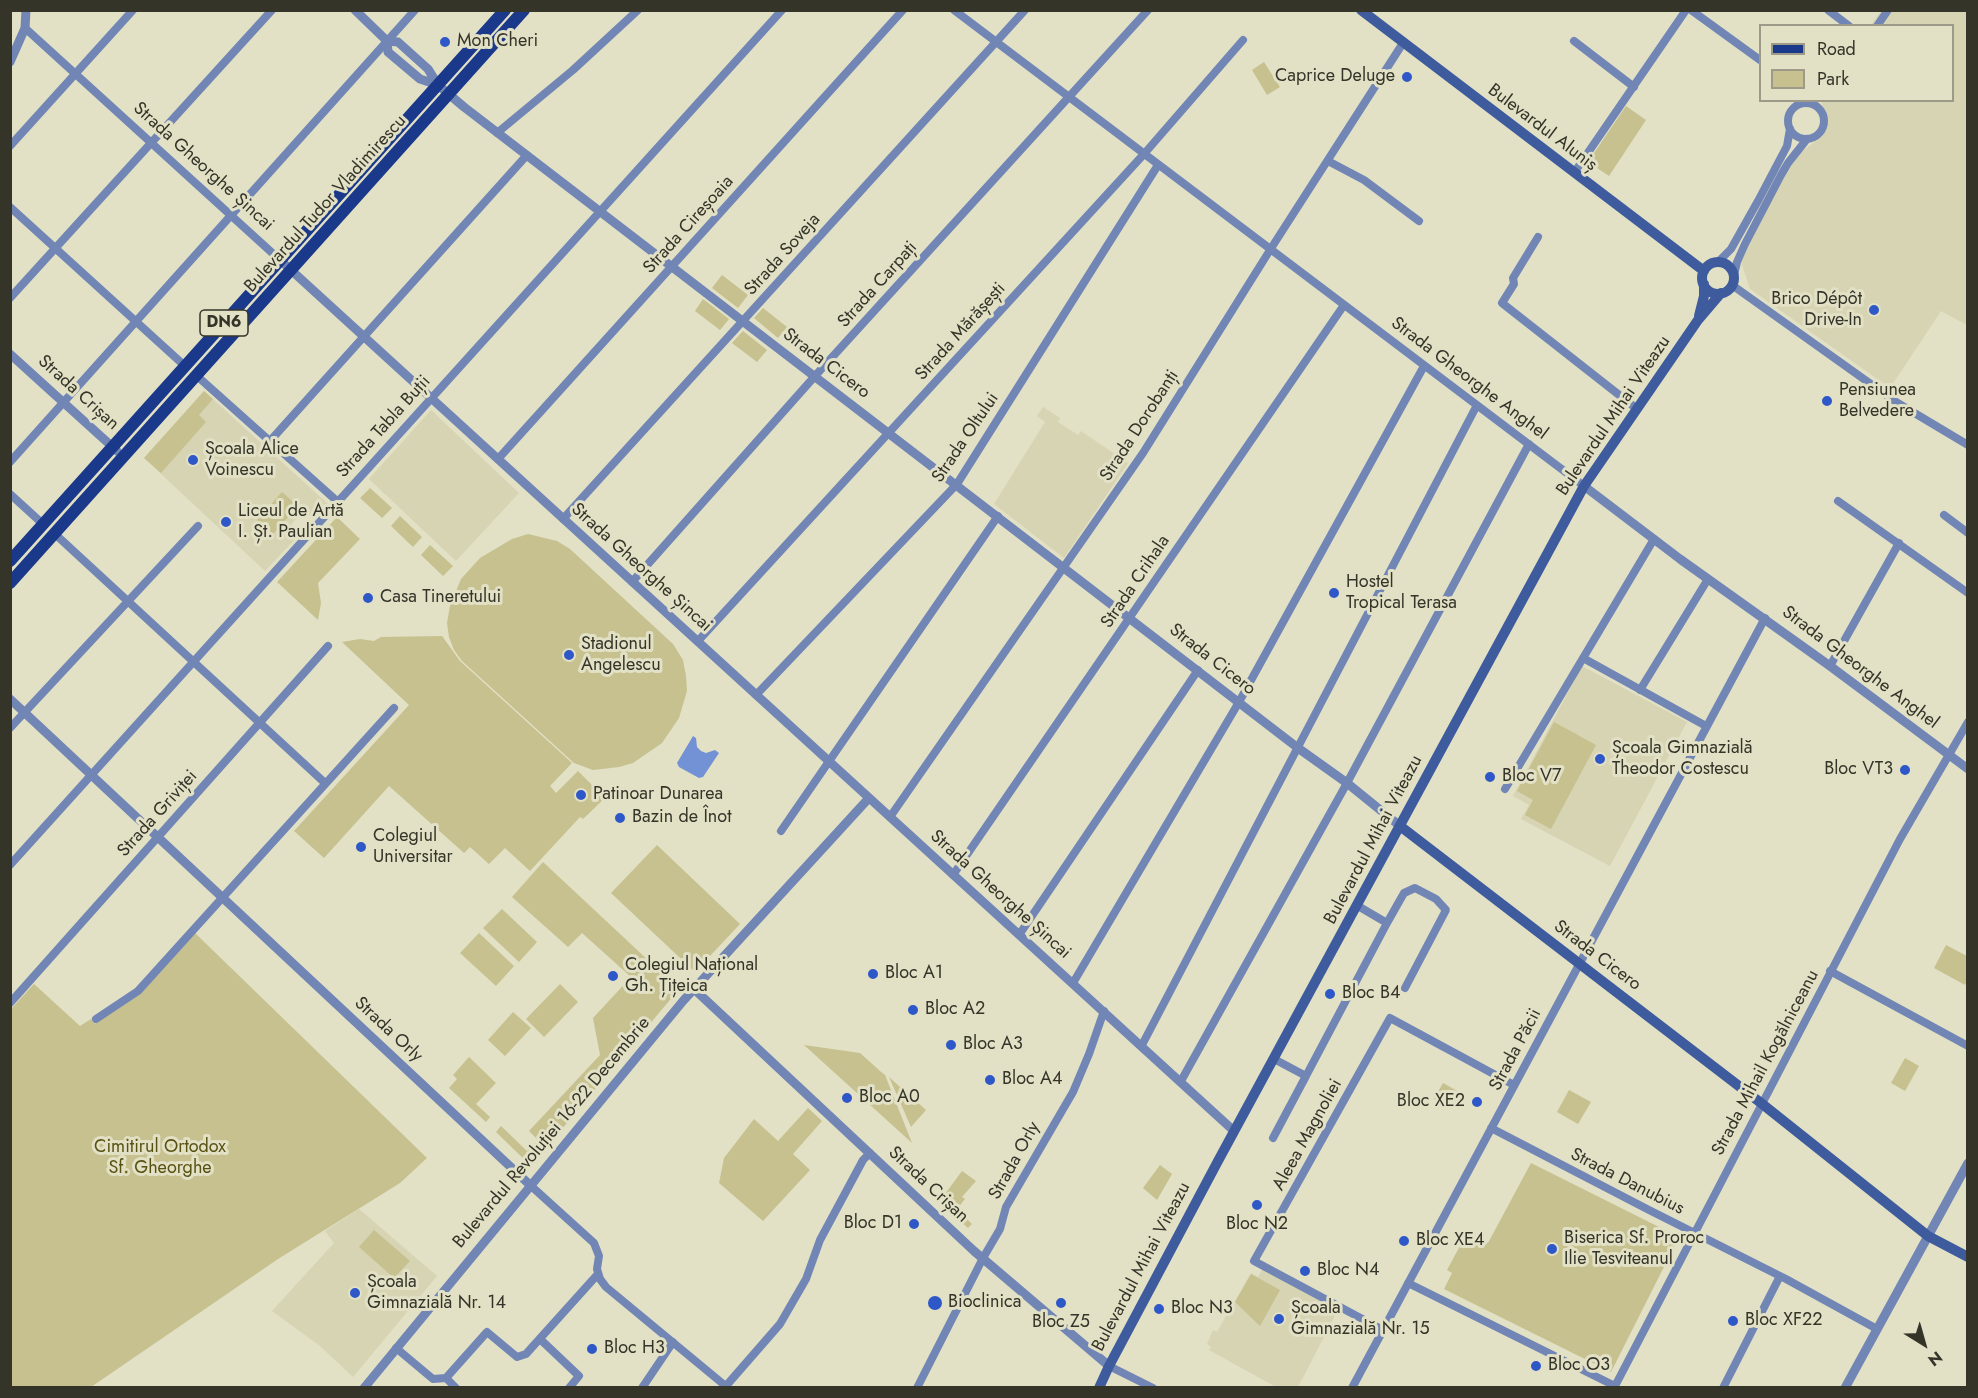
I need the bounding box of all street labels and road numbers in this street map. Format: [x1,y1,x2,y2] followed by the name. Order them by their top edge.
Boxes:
[1483,80,1601,176] street label: Bulevardul Aluniș
[128,98,278,236] street label: Strada Gheorghe Șincai
[241,111,411,297] street label: Bulevardul Tudor Vladimirescu
[639,171,739,279] street label: Strada Cireșoaia
[741,210,825,300] street label: Strada Soveja
[834,237,922,333] street label: Strada Carpați
[911,279,1011,385] street label: Strada Mărășești
[200,310,248,336] road number: DN6
[1386,313,1552,445] street label: Strada Gheorghe Anghel
[778,324,874,404] street label: Strada Cicero
[1552,332,1676,500] street label: Bulevardul Mihai Viteazu
[33,351,123,435] street label: Strada Crișan
[1096,366,1184,486] street label: Strada Dorobanți
[332,371,436,483] street label: Strada Tabla Buții
[928,389,1004,487] street label: Strada Oltului
[566,499,716,637] street label: Strada Gheorghe Șincai
[1097,531,1175,633] street label: Strada Crihala
[1777,602,1943,734] street label: Strada Gheorghe Anghel
[1164,619,1260,701] street label: Strada Cicero
[1320,752,1428,928] street label: Bulevardul Mihai Viteazu
[114,766,202,862] street label: Strada Griviței
[925,826,1075,964] street label: Strada Gheorghe Șincai
[1549,916,1645,996] street label: Strada Cicero
[1708,967,1824,1159] street label: Strada Mihail Kogălniceanu
[349,993,427,1067] street label: Strada Orly
[1485,1005,1547,1095] street label: Strada Păcii
[449,1013,655,1253] street label: Bulevardul Revoluției 16-22 Decembrie
[1268,1075,1348,1195] street label: Aleea Magnoliei
[985,1118,1045,1204] street label: Strada Orly
[883,1142,973,1228] street label: Strada Crișan
[1567,1144,1687,1220] street label: Strada Danubius
[1088,1179,1196,1355] street label: Bulevardul Mihai Viteazu

